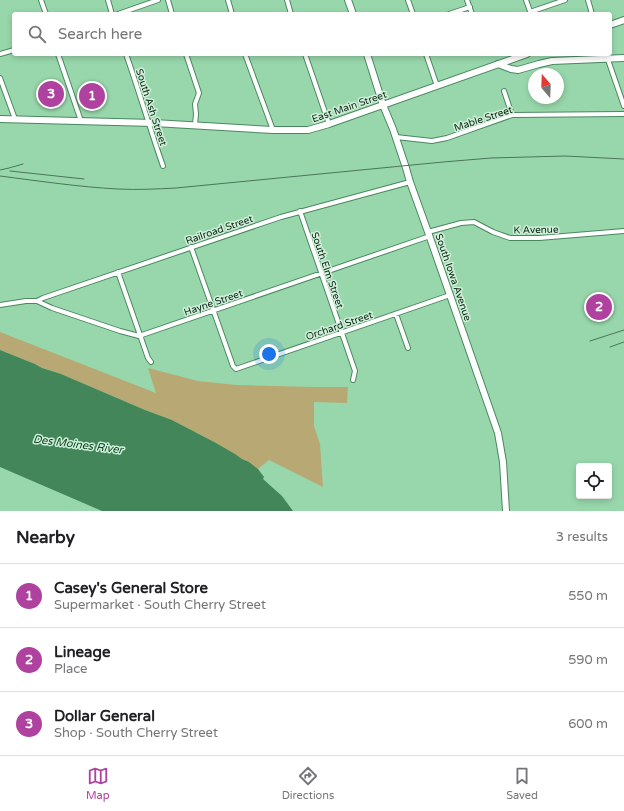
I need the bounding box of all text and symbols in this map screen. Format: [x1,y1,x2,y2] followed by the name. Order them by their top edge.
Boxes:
[12,12,612,56] search box
[26,23,48,45] icon: search
[58,25,142,43] text: Search here
[133,67,169,148] street label: South Ash Street
[528,68,564,104] north arrow
[38,79,64,109] pin: 3
[79,81,105,111] pin: 1
[310,88,388,125] street label: East Main Street
[452,104,514,134] street label: Mable Street
[184,213,255,247] street label: Railroad Street
[513,224,559,236] street label: K Avenue
[308,231,346,310] street label: South Elm Street
[432,232,474,323] street label: South Iowa Avenue
[182,287,244,319] street label: Hayne Street
[586,292,612,322] pin: 2
[304,309,375,343] street label: Orchard Street
[259,344,279,364] your location
[32,433,125,457] water label: Des Moines River
[576,463,612,499] map controls
[576,463,612,499] button: locate
[16,527,75,548] text: Nearby
[556,529,608,545] text: 3 results
[54,579,208,597] text: Casey's General Store
[25,588,33,604] text: 1
[568,588,608,604] text: 550 m
[54,597,266,613] text: Supermarket · South Cherry Street
[54,643,110,661] text: Lineage
[25,652,33,668] text: 2
[568,652,608,668] text: 590 m
[54,661,87,677] text: Place
[54,707,155,725] text: Dollar General
[25,716,33,732] text: 3
[568,716,608,732] text: 600 m
[54,725,218,741] text: Shop · South Cherry Street
[86,765,110,802] tab: Map
[282,765,334,802] tab: Directions
[506,765,538,802] tab: Saved

